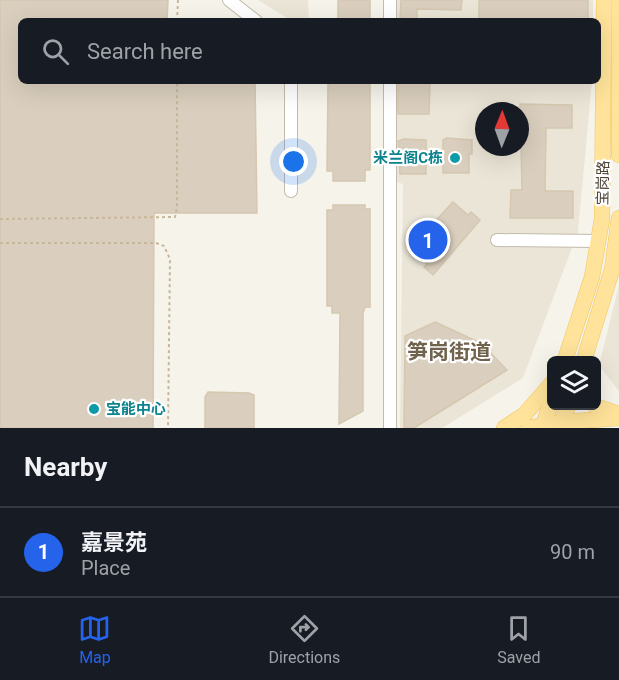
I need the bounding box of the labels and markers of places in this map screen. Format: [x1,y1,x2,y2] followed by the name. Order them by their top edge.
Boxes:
[373,149,443,167] place label: 米兰阁C栋
[448,151,462,165] marker: 米兰阁C栋
[408,218,448,262] pin: 1
[106,400,166,418] place label: 宝能中心
[87,402,101,416] marker: 宝能中心

